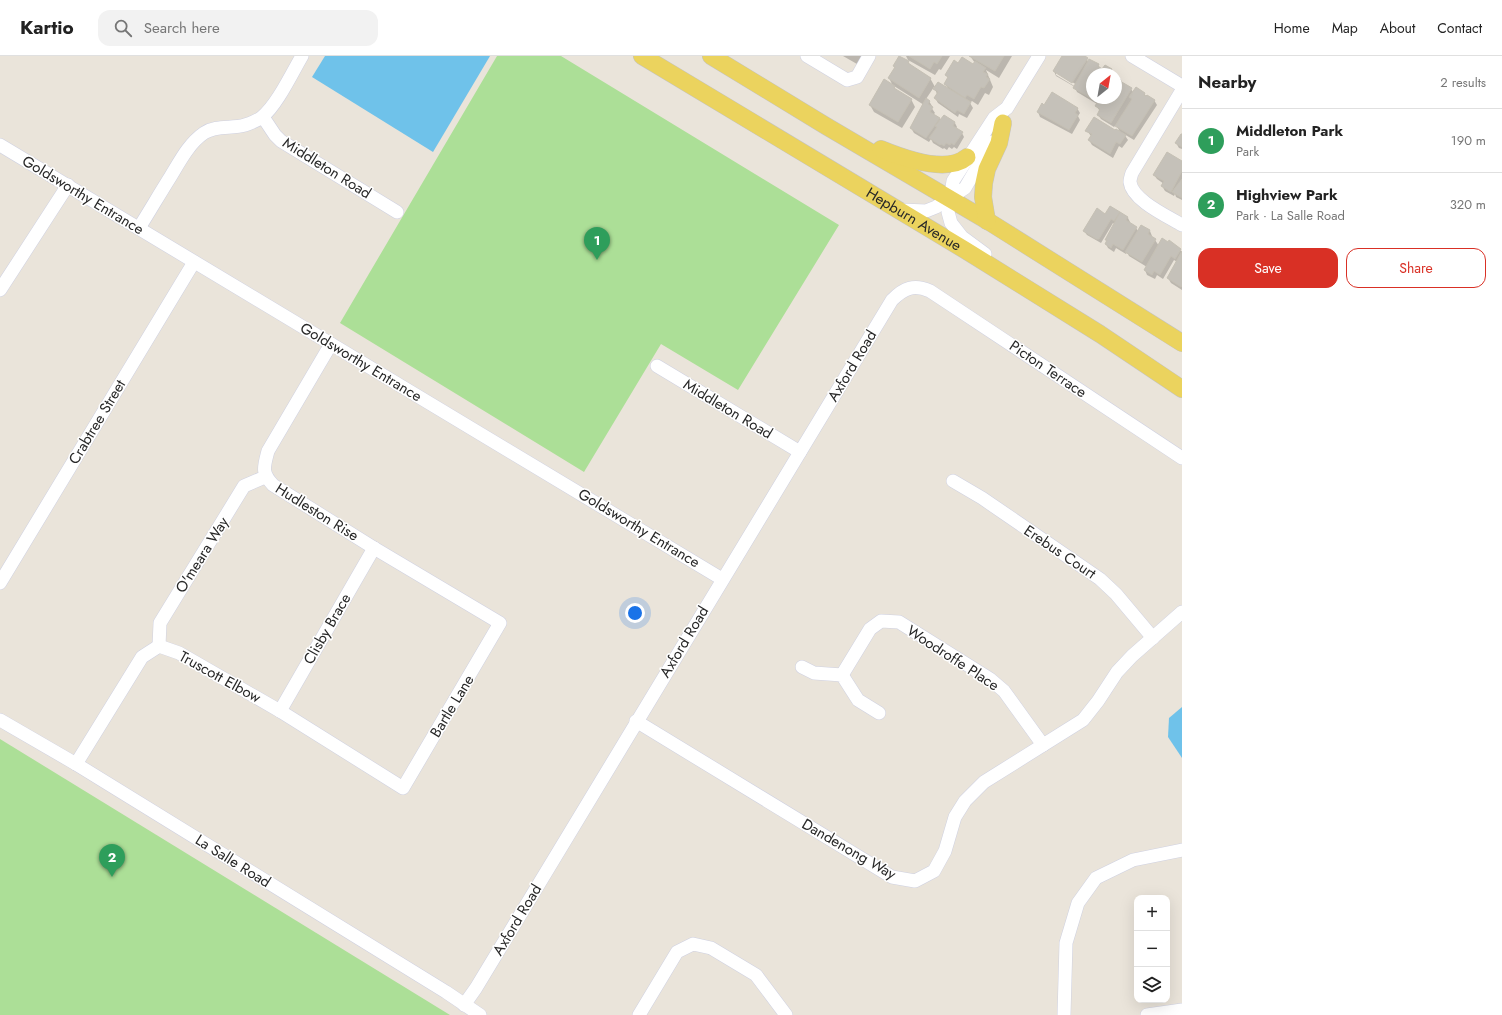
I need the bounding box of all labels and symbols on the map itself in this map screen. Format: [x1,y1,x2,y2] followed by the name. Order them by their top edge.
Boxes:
[1086,68,1122,104] north arrow
[278,132,376,204] street label: Middleton Road
[18,150,148,240] street label: Goldsworthy Entrance
[862,182,966,257] street label: Hepburn Avenue
[584,227,610,260] pin: 1
[296,317,426,407] street label: Goldsworthy Entrance
[822,326,882,406] street label: Axford Road
[1005,335,1091,403] street label: Picton Terrace
[679,374,777,444] street label: Middleton Road
[63,375,131,469] street label: Crabtree Street
[271,478,363,547] street label: Hudleston Rise
[574,483,704,573] street label: Goldsworthy Entrance
[170,512,234,597] street label: O'meara Way
[1019,520,1101,585] street label: Erebus Court
[298,589,356,669] street label: Clisby Brace
[654,602,714,682] street label: Axford Road
[625,603,645,623] your location
[902,620,1004,696] street label: Woodroffe Place
[175,645,266,709] street label: Truscott Elbow
[425,670,479,741] street label: Bartle Lane
[798,813,901,885] street label: Dandenong Way
[191,829,275,893] street label: La Salle Road
[99,844,125,877] pin: 2
[487,880,547,960] street label: Axford Road

